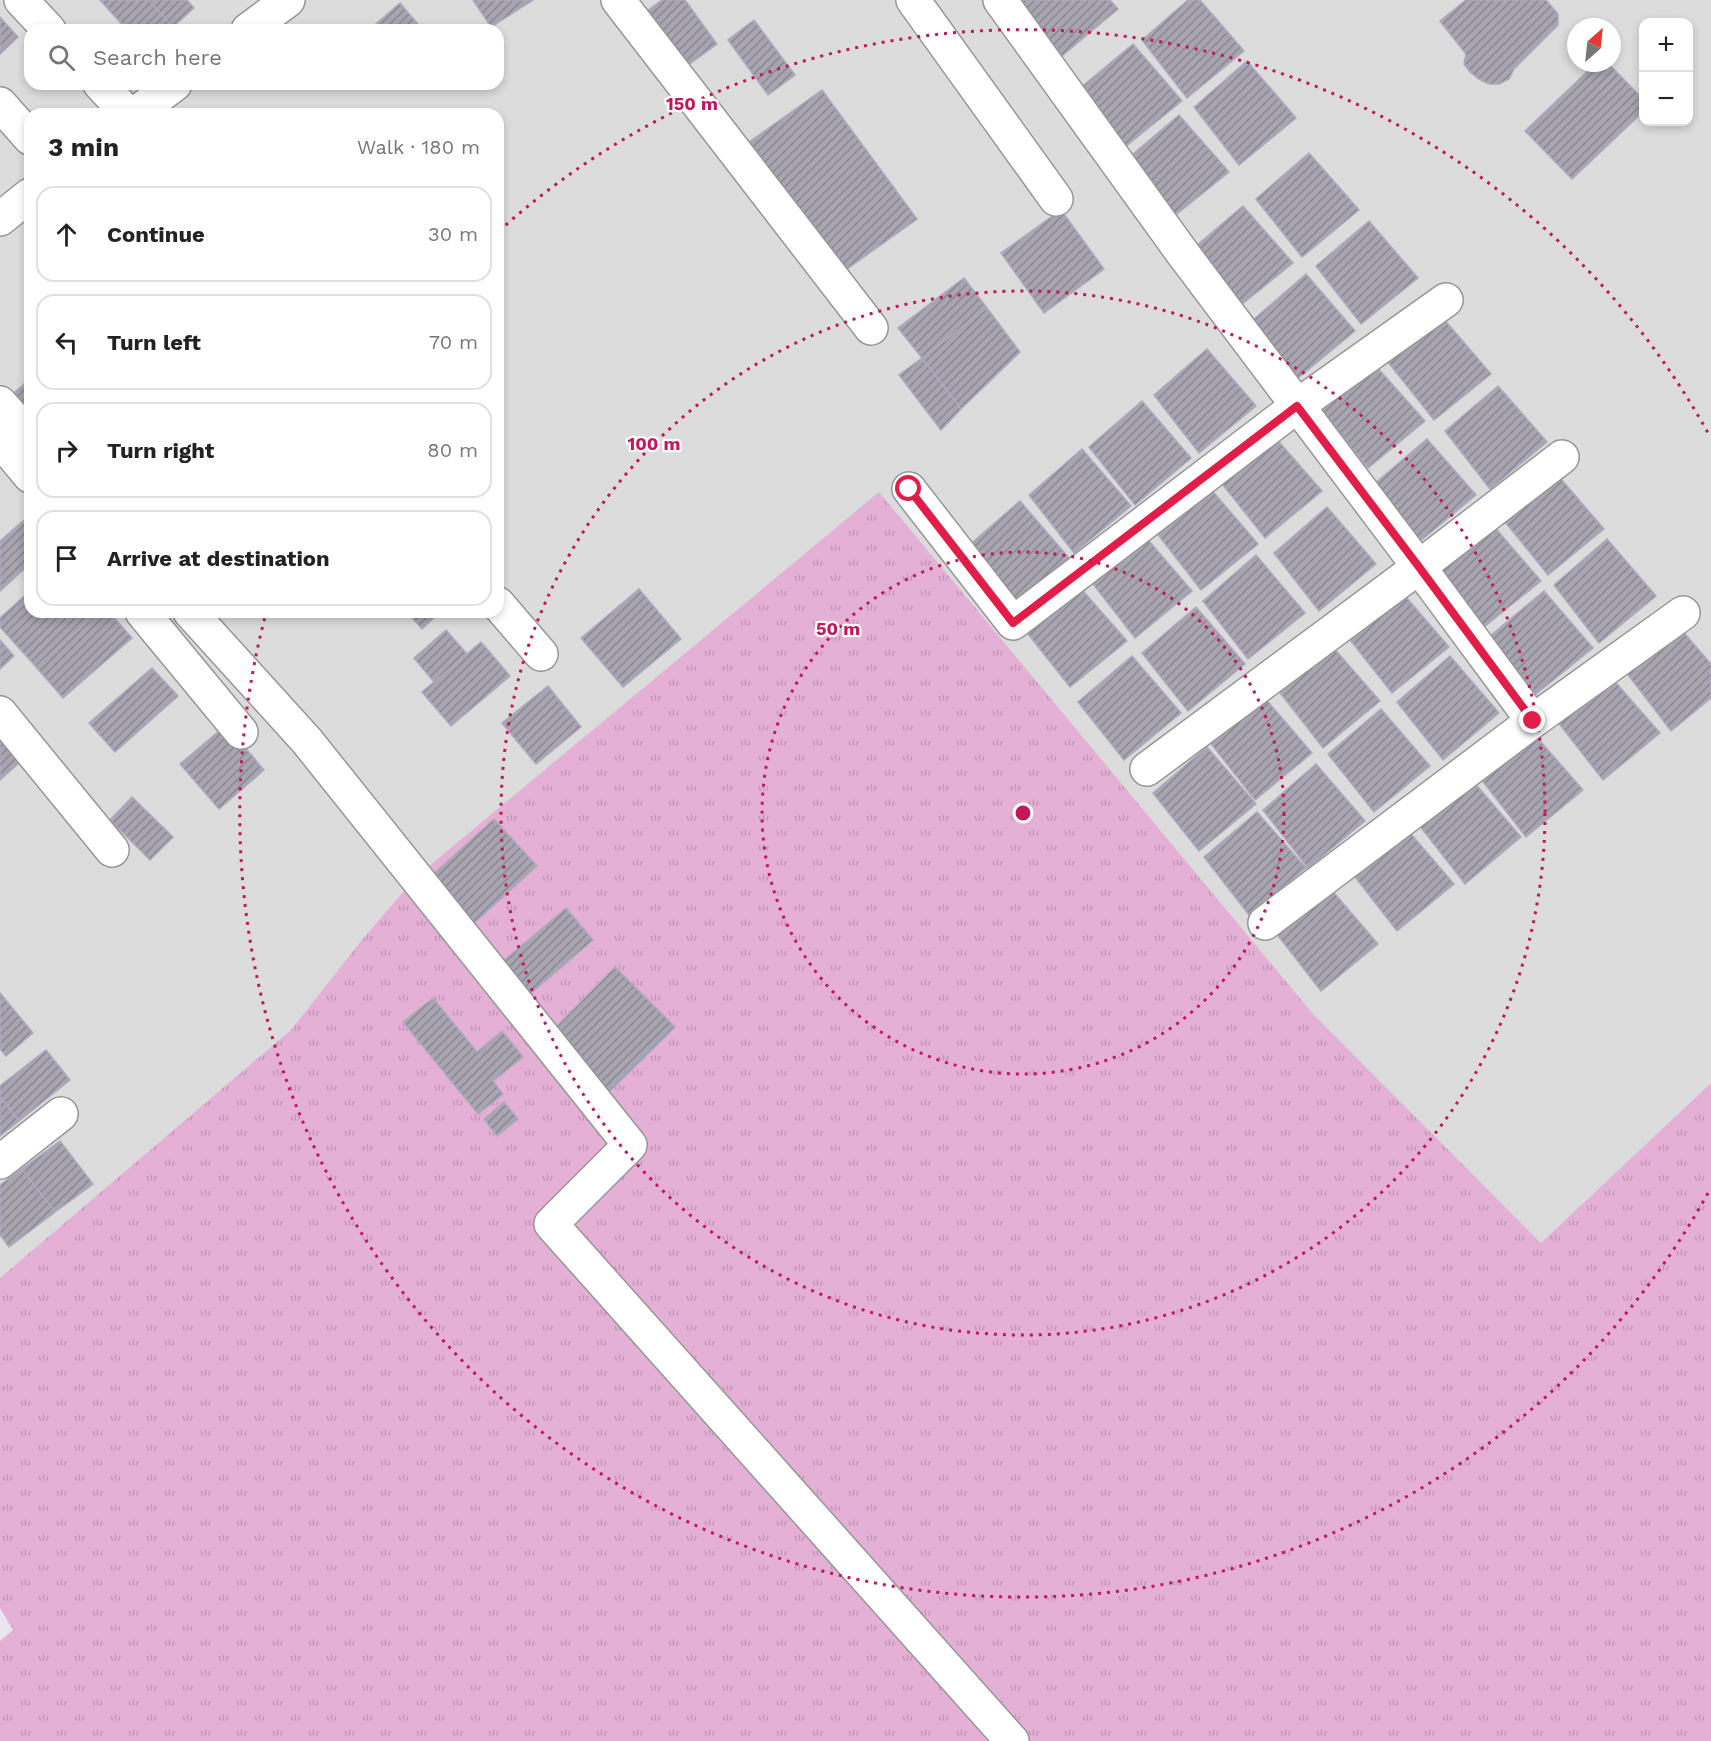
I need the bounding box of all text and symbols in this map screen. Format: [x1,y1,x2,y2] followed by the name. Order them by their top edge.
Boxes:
[1567,18,1621,72] north arrow
[1639,18,1693,126] map controls
[1639,18,1693,72] button: +
[24,24,504,90] search box
[45,41,78,74] icon: search
[93,45,222,70] text: Search here
[1639,72,1693,126] button: −
[666,93,718,114] text: 150 m
[48,132,119,162] text: 3 min
[357,135,480,159] text: Walk · 180 m
[50,218,83,251] icon: ahead
[107,222,205,247] text: Continue
[428,222,478,246] text: 30 m
[50,326,83,359] icon: left
[107,330,201,355] text: Turn left
[429,330,478,354] text: 70 m
[627,433,681,454] text: 100 m
[50,434,83,467] icon: right
[107,438,214,463] text: Turn right
[427,438,478,462] text: 80 m
[895,475,921,501] route start
[50,542,83,575] icon: arrive
[107,546,330,571] text: Arrive at destination
[816,618,860,639] text: 50 m
[1519,707,1545,733] route end
[1013,803,1033,823] centre of rings

